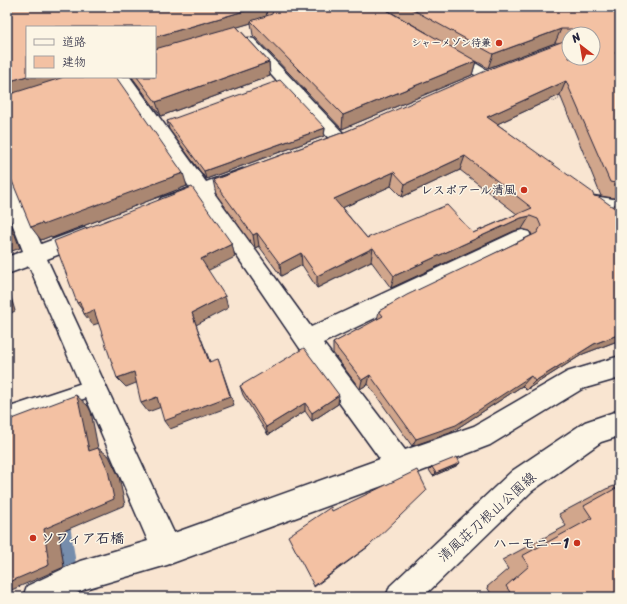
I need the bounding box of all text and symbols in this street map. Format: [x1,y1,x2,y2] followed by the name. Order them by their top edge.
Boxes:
[26,26,156,78] legend
[561,26,601,66] north arrow
[567,28,585,48] text: N
[62,31,86,53] text: 道路
[411,34,491,52] place label: シャーメゾン待兼
[494,38,504,48] marker: シャーメゾン待兼
[62,51,86,73] text: 建物
[421,179,516,201] place label: レスポアール清風
[519,185,529,195] marker: レスポアール清風
[432,466,542,568] street label: 清風荘刀根山公園線
[41,526,124,551] place label: ソフィア石橋
[493,531,569,556] place label: ハーモニー1
[28,533,38,543] marker: ソフィア石橋
[572,538,582,548] marker: ハーモニー1

